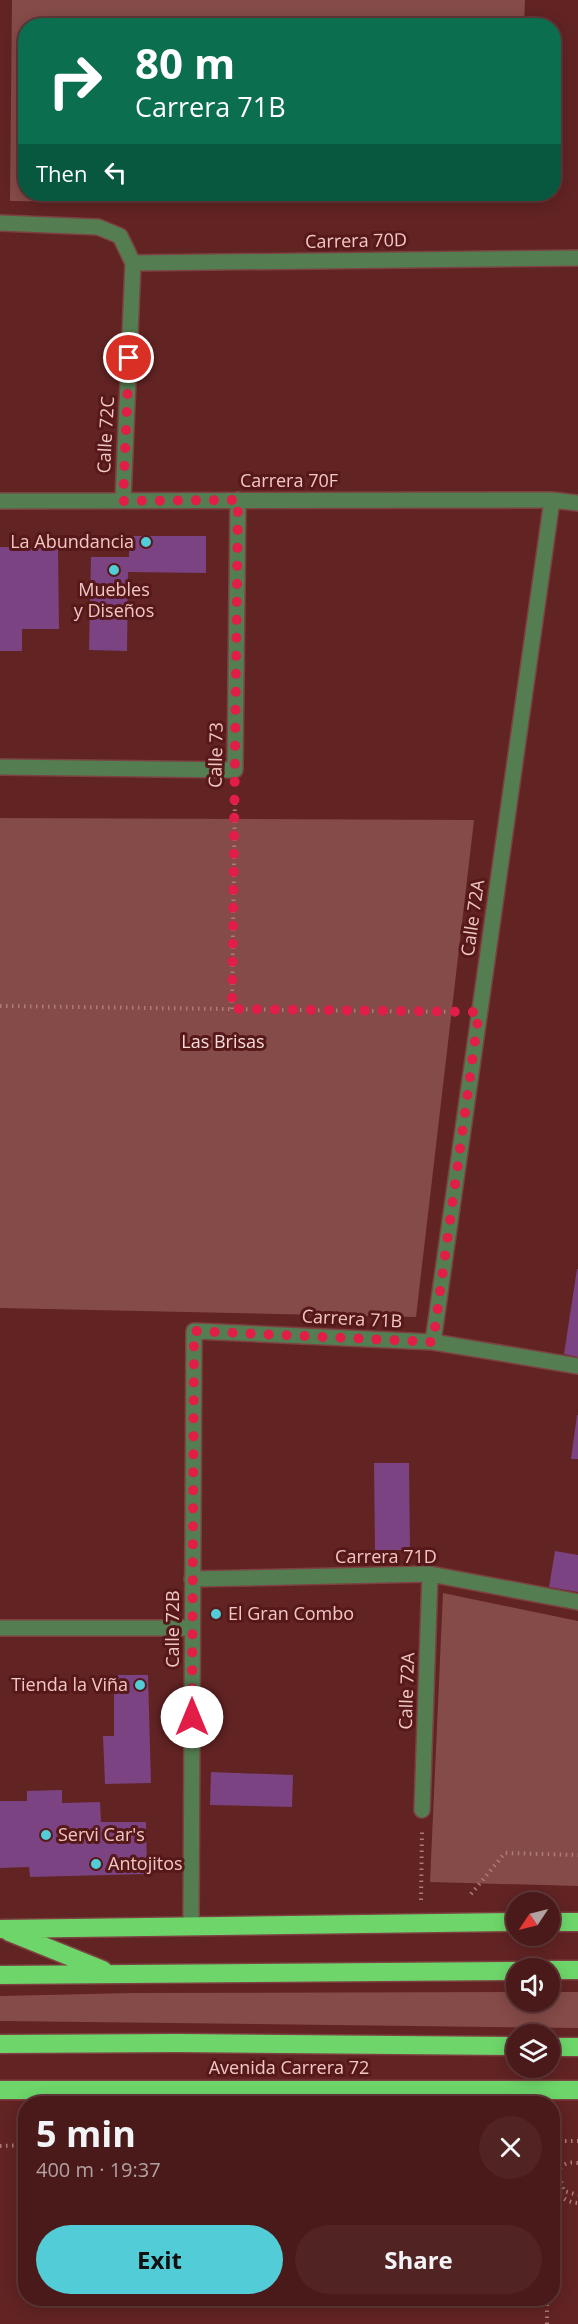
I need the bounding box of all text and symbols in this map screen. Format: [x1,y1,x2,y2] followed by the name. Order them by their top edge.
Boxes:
[135,34,235,91] text: 80 m
[36,42,114,120] icon: right
[135,88,286,125] text: Carrera 71B
[99,156,132,189] icon: left
[36,158,87,188] text: Then
[305,227,407,253] street label: Carrera 70D
[103,332,154,383] pin
[112,341,145,374] icon: arrive
[91,396,119,474] street label: Calle 72C
[240,468,338,492] street label: Carrera 70F
[10,529,134,553] place label: La Abundancia
[139,535,153,549] marker: La Abundancia
[107,563,121,577] marker: Muebles y Diseños
[74,577,154,622] place label: Muebles y Diseños
[202,722,228,788] street label: Calle 73
[455,877,489,958] street label: Calle 72A
[181,1029,265,1053] park label: Las Brisas
[301,1303,403,1333] street label: Carrera 71B
[335,1544,437,1568] street label: Carrera 71D
[160,1590,184,1668] street label: Calle 72B
[228,1601,354,1625] place label: El Gran Combo
[209,1607,223,1621] marker: El Gran Combo
[393,1651,419,1730] street label: Calle 72A
[11,1672,128,1696] place label: Tienda la Viña
[133,1678,147,1692] marker: Tienda la Viña
[160,1685,224,1749] position arrow
[58,1822,145,1846] place label: Servi Car's
[39,1828,53,1842] marker: Servi Car's
[108,1851,183,1875] place label: Antojitos
[89,1857,103,1871] marker: Antojitos
[506,1892,560,1946] north arrow
[506,1892,560,2078] map controls
[506,1958,560,2012] button: sound
[506,2024,560,2078] button: layers
[209,2055,369,2079] street label: Avenida Carrera 72
[36,2109,136,2158] text: 5 min
[479,2116,542,2179] button: close
[36,2156,161,2183] text: 400 m · 19:37
[36,2225,283,2294] button: Exit
[295,2225,542,2294] button: Share

